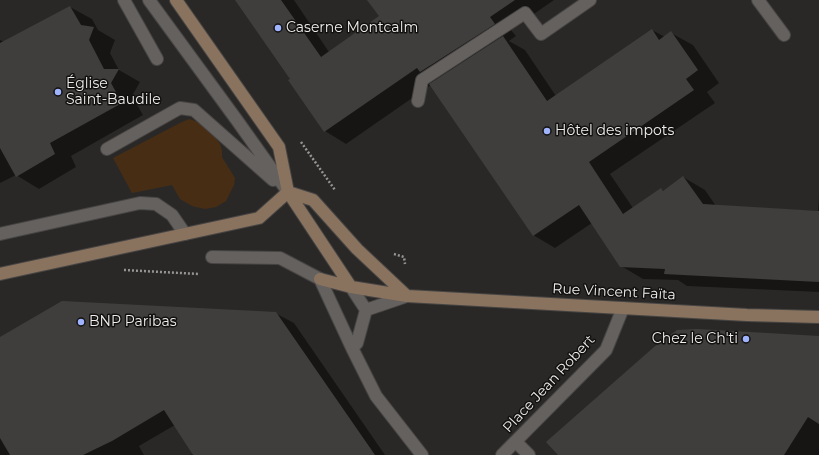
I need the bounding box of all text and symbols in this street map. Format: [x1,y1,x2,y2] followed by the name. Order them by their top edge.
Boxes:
[286,20,418,36] place label: Caserne Montcalm
[273,23,283,33] marker: Caserne Montcalm
[66,76,161,108] place label: Église Saint-Baudile
[53,87,63,97] marker: Église Saint-Baudile
[555,123,674,139] place label: Hôtel des impots
[542,126,552,136] marker: Hôtel des impots
[552,280,676,304] street label: Rue Vincent Faïta
[89,314,177,330] place label: BNP Paribas
[76,317,86,327] marker: BNP Paribas
[652,331,738,347] place label: Chez le Ch'ti
[500,332,598,436] street label: Place Jean Robert
[741,334,751,344] marker: Chez le Ch'ti

